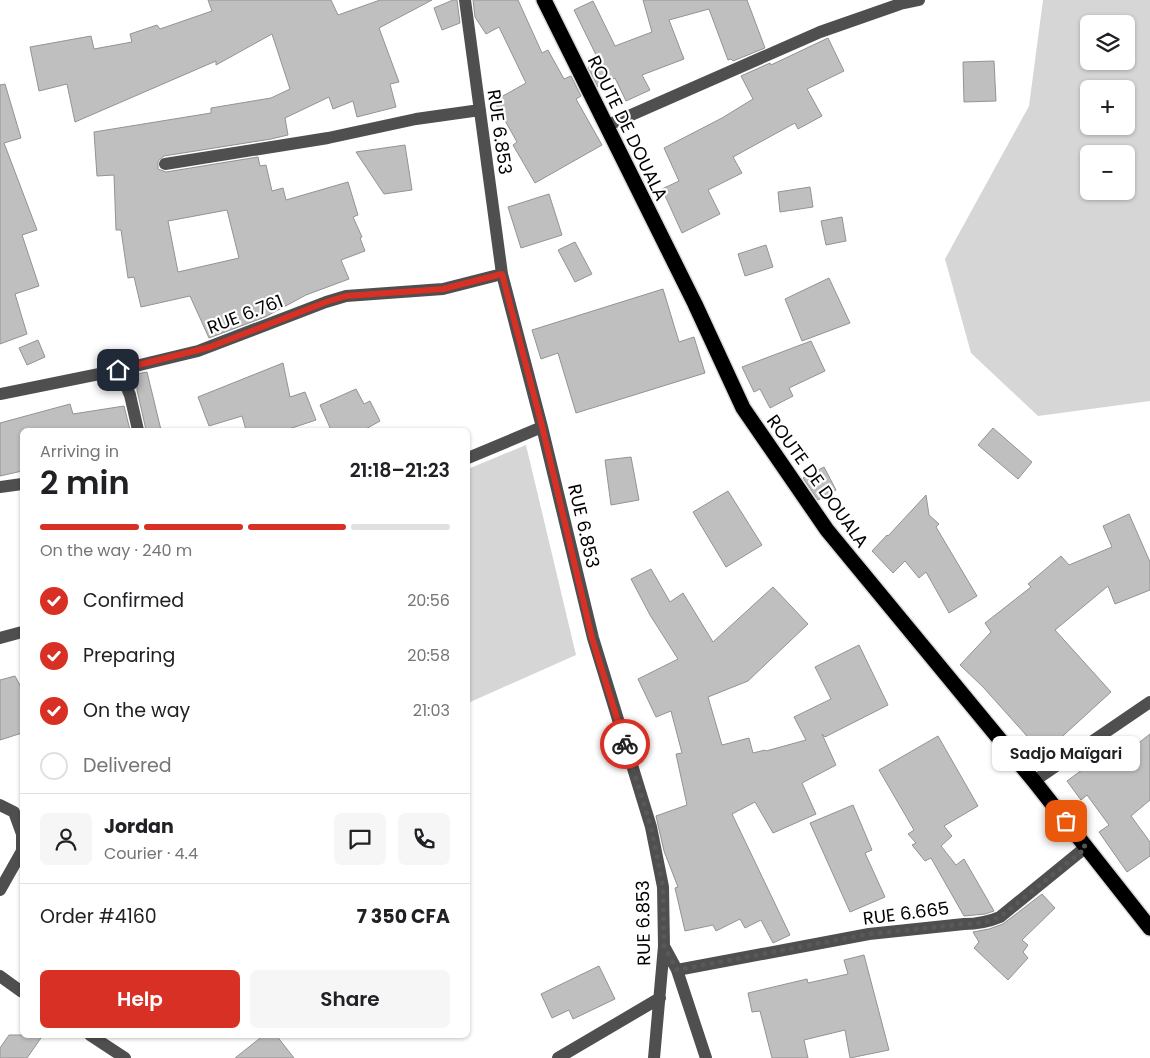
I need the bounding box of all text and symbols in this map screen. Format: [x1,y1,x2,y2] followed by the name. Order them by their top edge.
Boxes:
[1080,15,1135,200] map controls
[1080,15,1135,70] button: layers
[582,51,674,205] street label: ROUTE DE DOUALA
[1080,80,1135,135] button: +
[482,88,518,176] street label: RUE 6.853
[1080,145,1135,200] button: −
[203,288,287,340] street label: RUE 6.761
[97,349,139,391] pin
[104,356,132,384] icon: home
[761,409,875,553] street label: ROUTE DE DOUALA
[40,440,119,463] text: Arriving in
[350,457,450,484] text: 21:18–21:23
[40,460,130,505] text: 2 min
[562,481,606,571] street label: RUE 6.853
[40,539,192,562] text: On the way · 240 m
[40,587,68,615] icon: check
[83,587,184,614] text: Confirmed
[407,589,450,612] text: 20:56
[40,642,68,670] icon: check
[83,642,175,669] text: Preparing
[407,644,450,667] text: 20:58
[40,697,68,725] icon: check
[83,697,190,724] text: On the way
[413,699,450,722] text: 21:03
[600,719,650,769] courier
[611,730,639,758] icon: bike
[992,736,1140,771] callout: Sadjo Maïgari
[1010,742,1122,765] text: Sadjo Maïgari
[83,752,172,779] text: Delivered
[1045,800,1087,842] pin
[1052,807,1080,835] icon: bag
[40,813,92,865] button: person
[104,813,174,840] text: Jordan
[334,813,386,865] button: chat
[398,813,450,865] button: phone
[104,842,198,865] text: Courier · 4.4
[630,880,656,966] street label: RUE 6.853
[862,895,950,931] street label: RUE 6.665
[40,903,157,930] text: Order #4160
[357,903,450,930] text: 7 350 CFA
[40,970,240,1028] button: Help
[250,970,450,1028] button: Share

